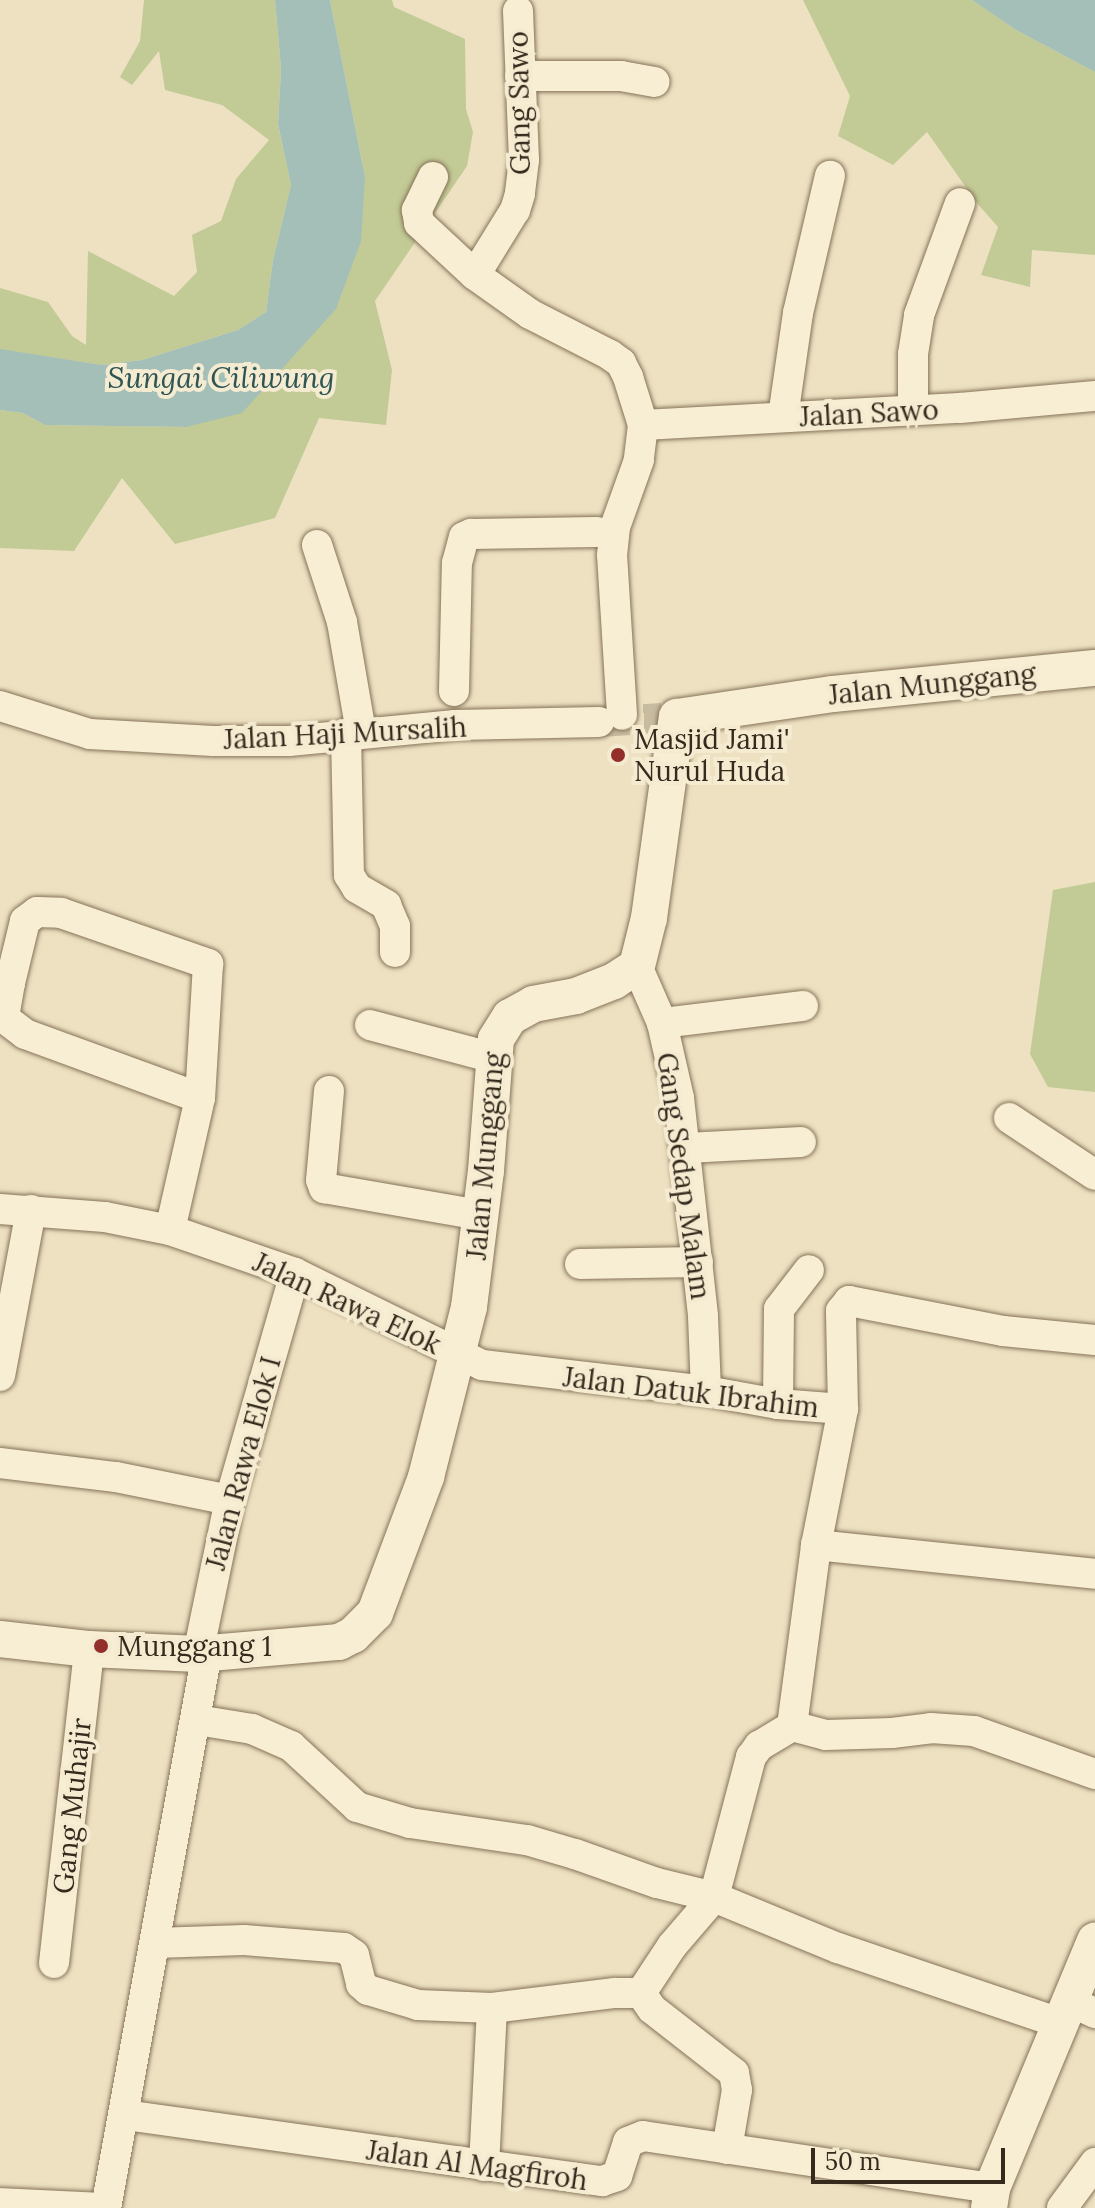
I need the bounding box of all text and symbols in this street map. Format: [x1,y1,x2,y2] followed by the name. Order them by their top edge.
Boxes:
[501,31,537,175] street label: Gang Sawo
[107,359,335,395] water label: Sungai Ciliwung
[799,393,939,433] street label: Jalan Sawo
[827,656,1037,712] street label: Jalan Munggang
[222,710,468,756] street label: Jalan Haji Mursalih
[634,722,790,788] place label: Masjid Jami' Nurul Huda
[609,746,627,764] marker: Masjid Jami' Nurul Huda
[650,1050,718,1302] street label: Gang Sedap Malam
[459,1051,511,1261] street label: Jalan Munggang
[248,1245,446,1361] street label: Jalan Rawa Elok
[198,1353,288,1573] street label: Jalan Rawa Elok I
[561,1360,821,1424] street label: Jalan Datuk Ibrahim
[117,1629,272,1663] place label: Munggang 1
[92,1637,110,1655] marker: Munggang 1
[46,1716,98,1896] street label: Gang Muhajir
[815,2132,1009,2182] scale bar
[364,2133,590,2197] street label: Jalan Al Magfiroh
[825,2146,881,2177] text: 50 m

